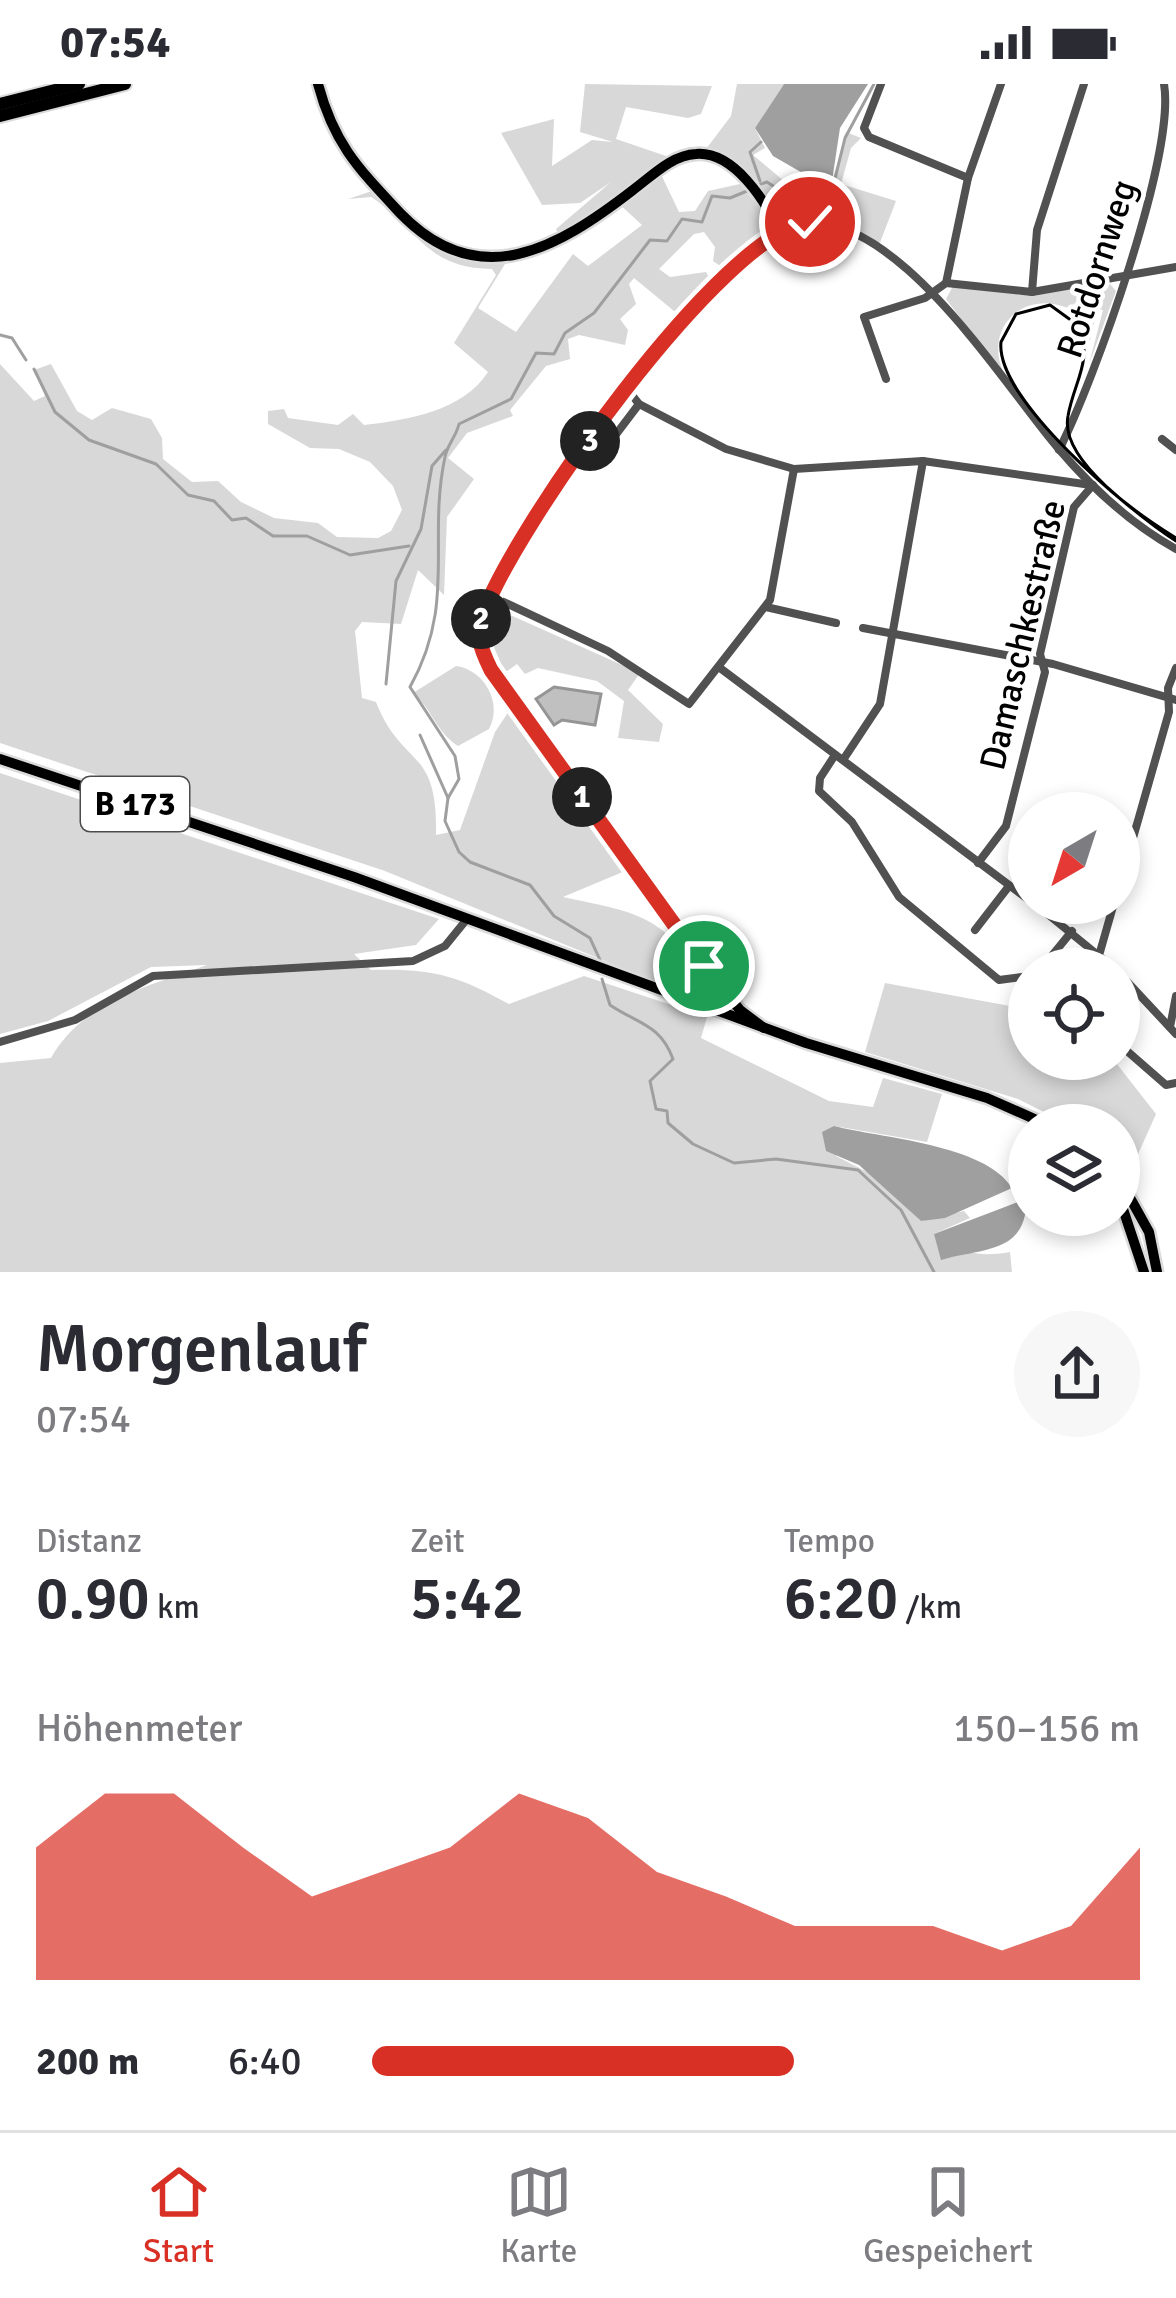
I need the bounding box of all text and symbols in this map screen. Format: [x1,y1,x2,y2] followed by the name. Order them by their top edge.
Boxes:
[60,15,170,70] text: 07:54
[759,171,861,273] pin
[1047,174,1147,364] street label: Rotdornweg
[777,189,843,255] icon: check
[560,411,620,471] pin: 3
[581,420,599,461] text: 3
[970,495,1076,775] street label: Damaschkestraße
[451,589,511,649] pin: 2
[472,598,490,639] text: 2
[552,767,612,827] pin: 1
[573,776,591,817] text: 1
[81,777,189,831] road number: B 173
[1008,792,1140,924] north arrow
[1008,792,1140,1236] map controls
[653,915,755,1017] pin
[671,933,737,999] icon: arrive
[1008,948,1140,1080] button: locate
[1008,1104,1140,1236] button: layers
[36,1309,366,1390] text: Morgenlauf
[1014,1311,1140,1437] button: share
[36,1395,131,1443] text: 07:54
[36,1521,142,1562] text: Distanz
[410,1521,465,1562] text: Zeit
[784,1521,875,1562] text: Tempo
[36,1562,150,1636] text: 0.90
[410,1562,524,1636] text: 5:42
[784,1562,898,1636] text: 6:20
[150,1587,200,1628] text: km
[898,1587,962,1628] text: /km
[36,1704,242,1752] text: Höhenmeter
[953,1704,1140,1752] text: 150–156 m
[36,2037,139,2085] text: 200 m
[228,2037,302,2085] text: 6:40
[143,2159,214,2272] tab: Start
[500,2159,577,2272] tab: Karte
[863,2159,1033,2272] tab: Gespeichert

